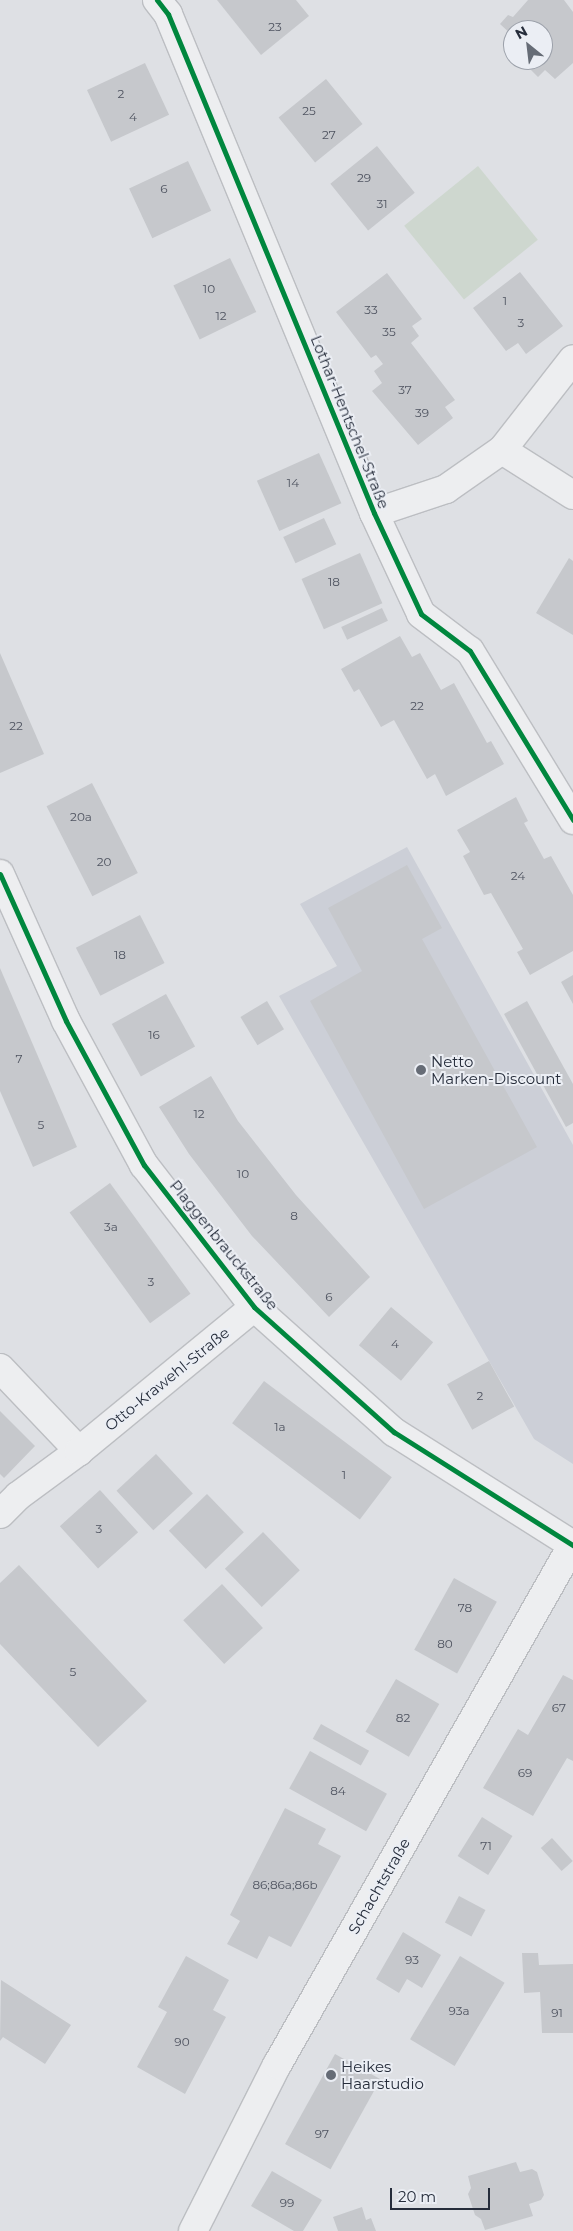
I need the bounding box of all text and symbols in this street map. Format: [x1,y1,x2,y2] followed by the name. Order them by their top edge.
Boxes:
[268,20,282,34] house number: 23
[503,20,553,70] north arrow
[512,22,531,43] text: N
[118,87,124,101] house number: 2
[302,104,316,118] house number: 25
[129,110,137,124] house number: 4
[322,128,336,142] house number: 27
[357,171,371,185] house number: 29
[160,182,168,196] house number: 6
[376,197,388,211] house number: 31
[203,282,215,296] house number: 10
[503,294,507,308] house number: 1
[364,303,378,317] house number: 33
[215,309,227,323] house number: 12
[518,316,524,330] house number: 3
[382,325,396,339] house number: 35
[307,333,393,511] street label: Lothar-Hentschel-Straße
[398,383,412,397] house number: 37
[415,406,429,420] house number: 39
[287,476,299,490] house number: 14
[328,575,340,589] house number: 18
[410,699,424,713] house number: 22
[9,719,23,733] house number: 22
[70,810,92,824] house number: 20a
[97,855,111,869] house number: 20
[511,869,525,883] house number: 24
[114,948,126,962] house number: 18
[148,1028,160,1042] house number: 16
[15,1052,23,1066] house number: 7
[431,1052,561,1087] place label: Netto Marken-Discount
[415,1064,427,1076] marker: Netto Marken-Discount
[193,1107,205,1121] house number: 12
[38,1118,44,1132] house number: 5
[237,1167,249,1181] house number: 10
[166,1176,282,1314] street label: Plaggenbrauckstraße
[290,1209,298,1223] house number: 8
[104,1220,118,1234] house number: 3a
[148,1275,154,1289] house number: 3
[325,1290,333,1304] house number: 6
[101,1323,233,1435] street label: Otto-Krawehl-Straße
[391,1337,399,1351] house number: 4
[477,1389,483,1403] house number: 2
[274,1420,286,1434] house number: 1a
[342,1468,346,1482] house number: 1
[96,1522,102,1536] house number: 3
[458,1601,472,1615] house number: 78
[437,1637,453,1651] house number: 80
[70,1665,76,1679] house number: 5
[552,1701,566,1715] house number: 67
[396,1711,410,1725] house number: 82
[518,1766,532,1780] house number: 69
[330,1784,346,1798] house number: 84
[344,1835,414,1937] street label: Schachtstraße
[480,1839,492,1853] house number: 71
[252,1878,318,1892] house number: 86;86a;86b
[405,1953,419,1967] house number: 93
[448,2004,470,2018] house number: 93a
[551,2006,563,2020] house number: 91
[174,2035,190,2049] house number: 90
[341,2057,424,2092] place label: Heikes Haarstudio
[325,2069,337,2081] marker: Heikes Haarstudio
[315,2127,329,2141] house number: 97
[393,2178,493,2210] scale bar
[398,2187,436,2206] text: 20 m
[280,2196,294,2210] house number: 99

